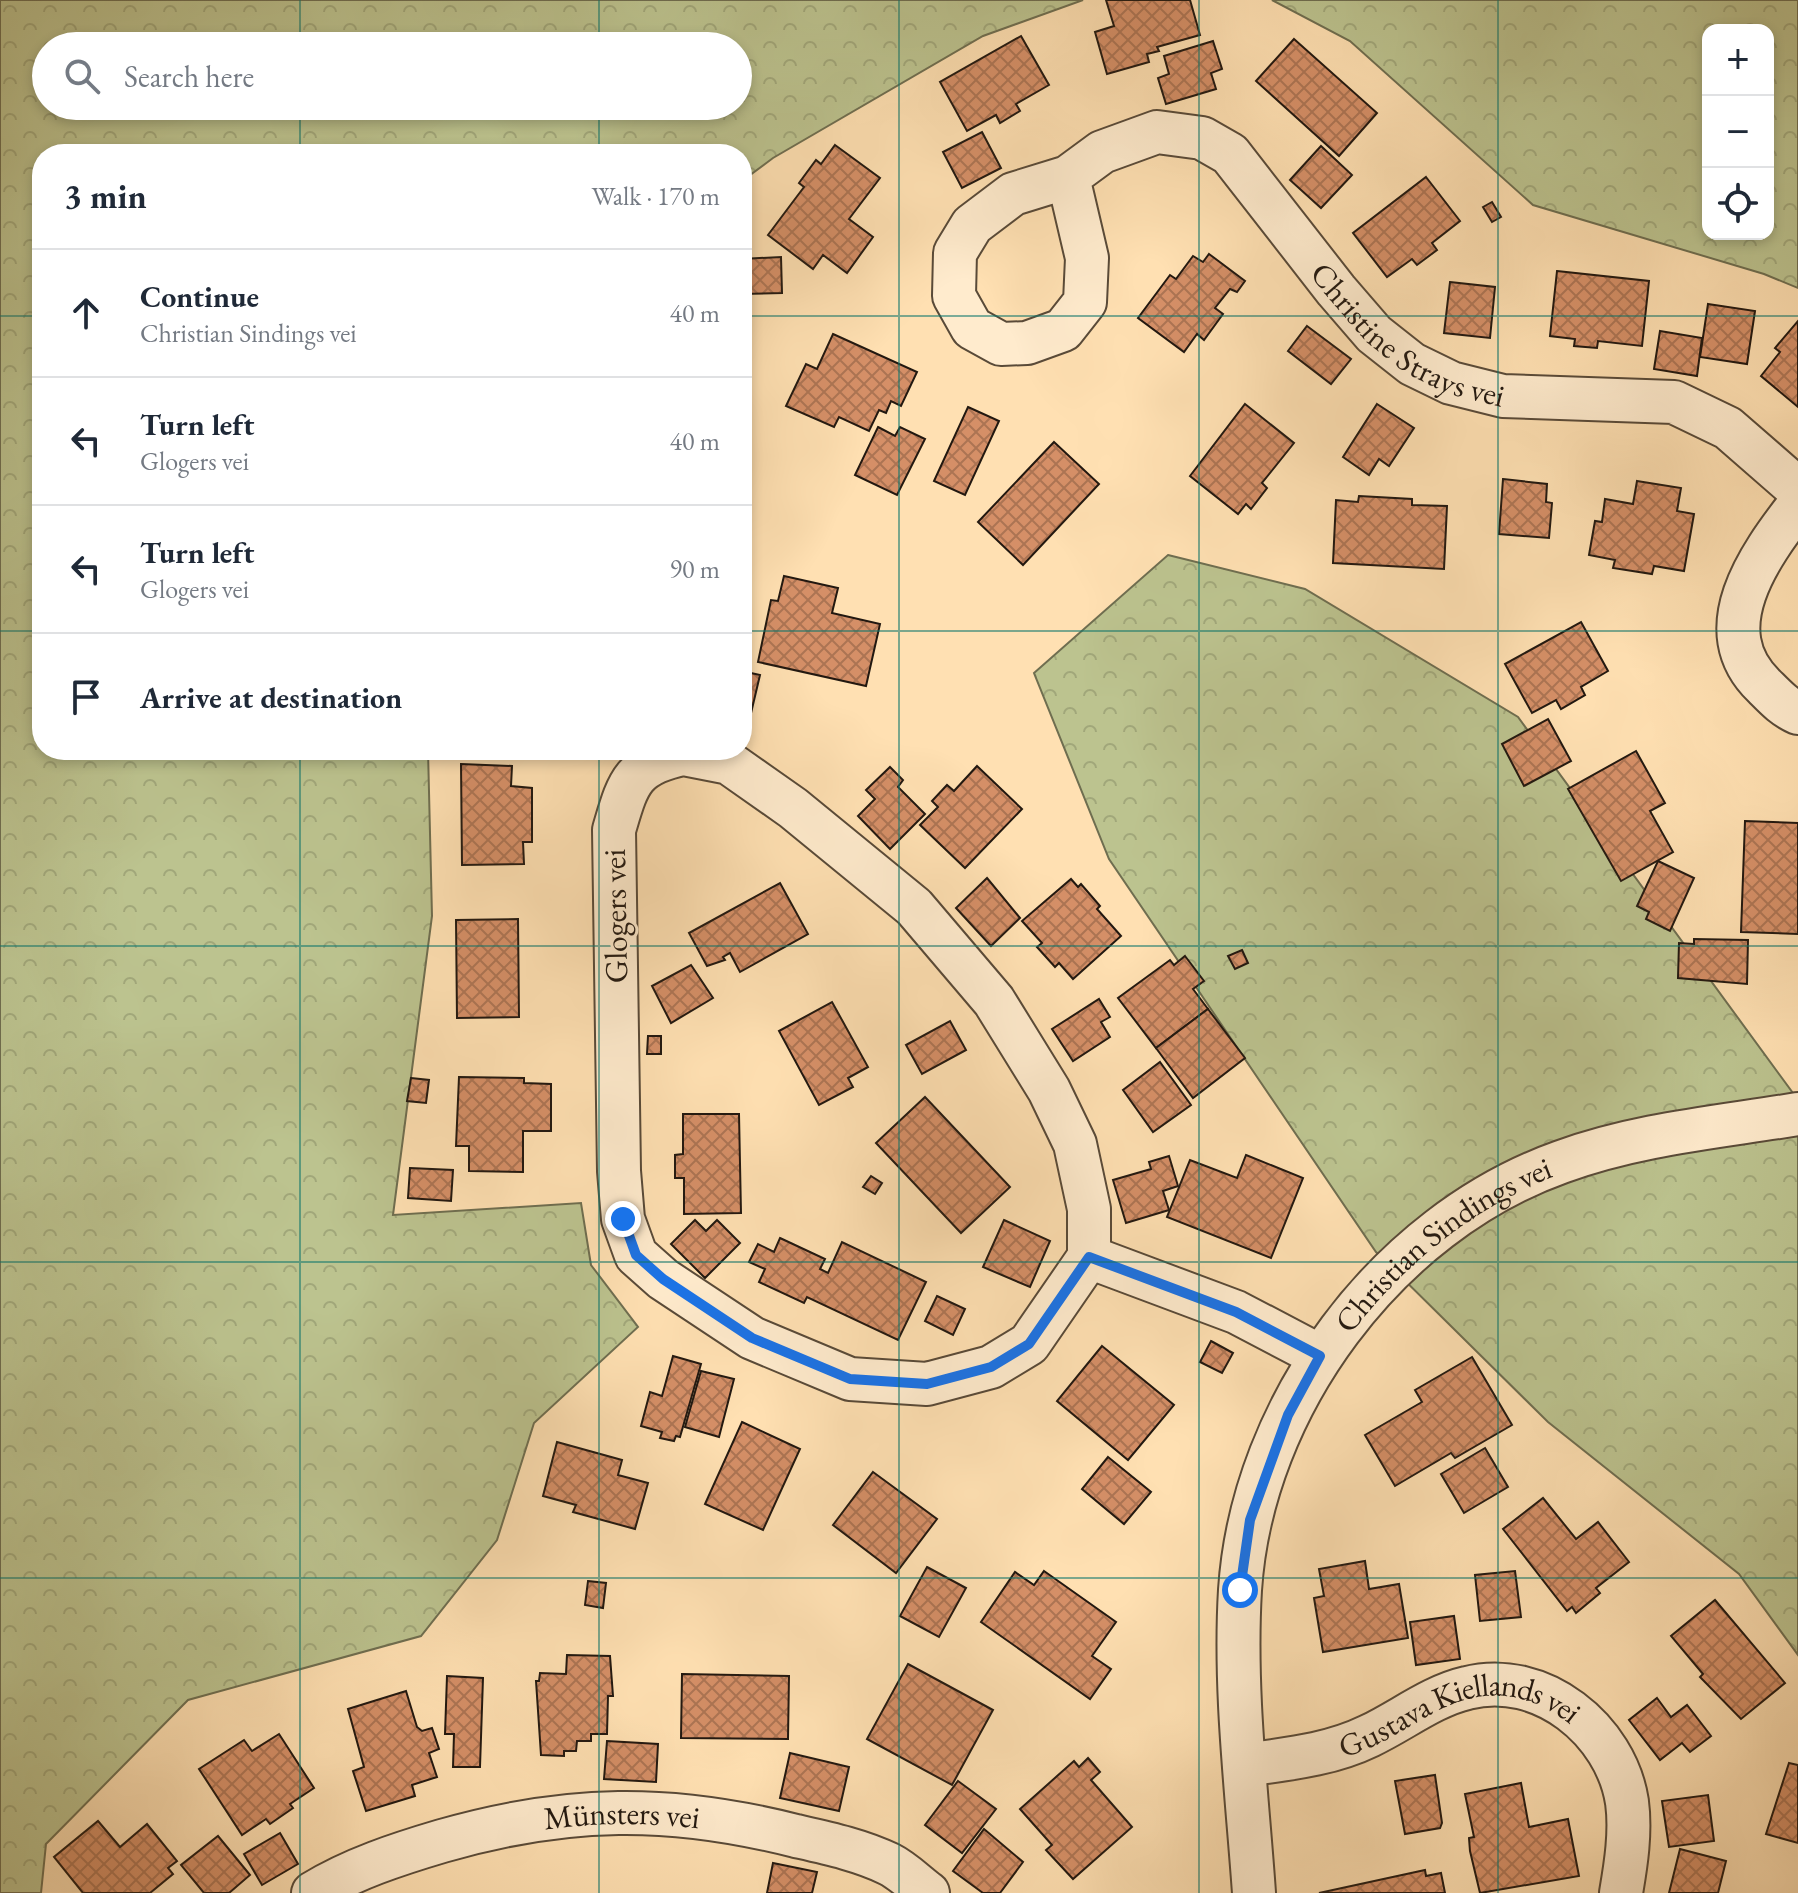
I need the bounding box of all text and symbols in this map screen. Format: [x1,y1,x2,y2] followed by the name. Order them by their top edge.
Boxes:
[1702,24,1774,240] map controls
[1702,24,1774,96] button: +
[32,32,752,120] search box
[60,54,104,98] icon: search
[124,57,254,96] text: Search here
[1702,96,1774,168] button: −
[1702,168,1774,240] button: locate
[64,174,147,218] text: 3 min
[592,179,720,213] text: Walk · 170 m
[1301,254,1509,417] street label: Christine Strays vei
[140,277,259,316] text: Continue
[64,291,108,335] icon: ahead
[670,296,720,330] text: 40 m
[140,316,357,350] text: Christian Sindings vei
[140,405,254,444] text: Turn left
[64,419,108,463] icon: left
[670,424,720,458] text: 40 m
[140,444,249,478] text: Glogers vei
[140,533,254,572] text: Turn left
[64,547,108,591] icon: left
[670,552,720,586] text: 90 m
[140,572,249,606] text: Glogers vei
[64,675,108,719] icon: arrive
[140,678,402,717] text: Arrive at destination
[593,848,637,983] street label: Glogers vei
[1325,1147,1558,1341] street label: Christian Sindings vei
[605,1201,641,1237] route end
[1222,1572,1258,1608] route start
[1333,1663,1591,1768] street label: Gustava Kiellands vei
[541,1792,702,1839] street label: Münsters vei

